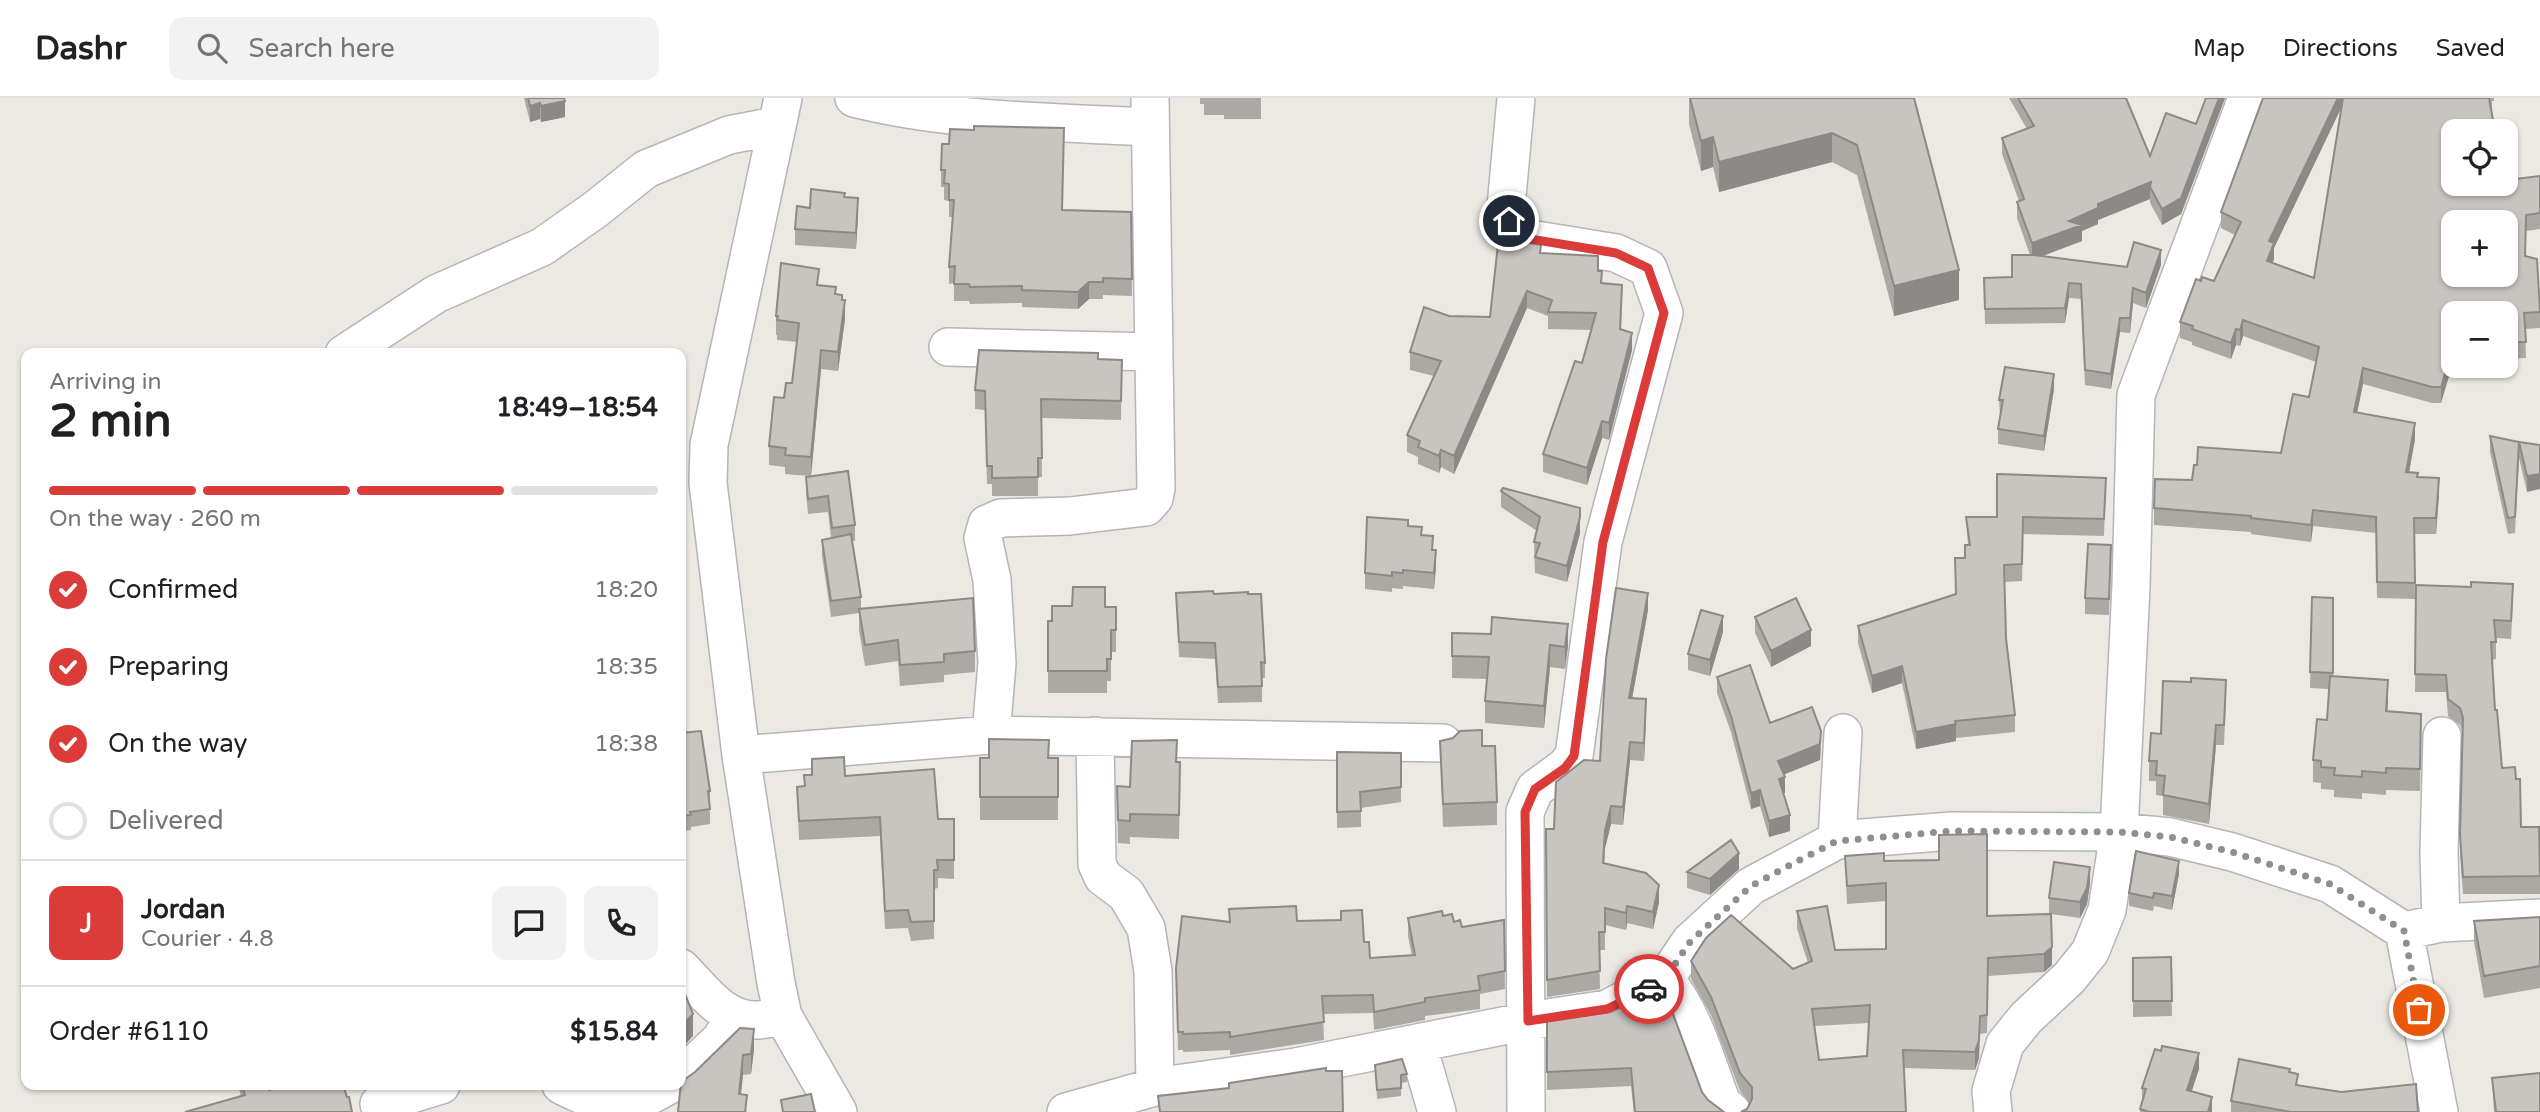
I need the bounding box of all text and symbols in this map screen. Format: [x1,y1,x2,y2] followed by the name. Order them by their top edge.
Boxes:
[169,17,659,80] search box
[35,29,127,68] text: Dashr
[193,29,231,67] icon: search
[249,33,395,64] text: Search here
[2193,34,2245,63] text: Map
[2283,34,2398,63] text: Directions
[2436,34,2505,63] text: Saved
[2441,119,2518,378] map controls
[2441,119,2518,196] button: locate
[1479,191,1539,251] pin
[1490,202,1528,240] icon: home
[2441,210,2518,287] button: +
[2441,301,2518,378] button: −
[49,368,162,396] text: Arriving in
[496,392,658,423] text: 18:49–18:54
[49,394,172,449] text: 2 min
[49,505,261,533] text: On the way · 260 m
[49,571,87,609] icon: check
[108,574,238,605] text: Confirmed
[594,576,658,604] text: 18:20
[49,648,87,686] icon: check
[108,651,229,682] text: Preparing
[594,653,658,681] text: 18:35
[49,725,87,763] icon: check
[108,728,248,759] text: On the way
[594,730,658,758] text: 18:38
[108,805,224,836] text: Delivered
[492,886,566,960] button: chat
[584,886,658,960] button: phone
[141,894,225,925] text: Jordan
[80,908,92,939] text: J
[141,925,274,953] text: Courier · 4.8
[1614,954,1684,1024] courier
[1630,970,1668,1008] icon: car
[2389,980,2449,1040] pin
[2400,991,2438,1029] icon: bag
[49,1016,209,1047] text: Order #6110
[570,1016,658,1047] text: $15.84

